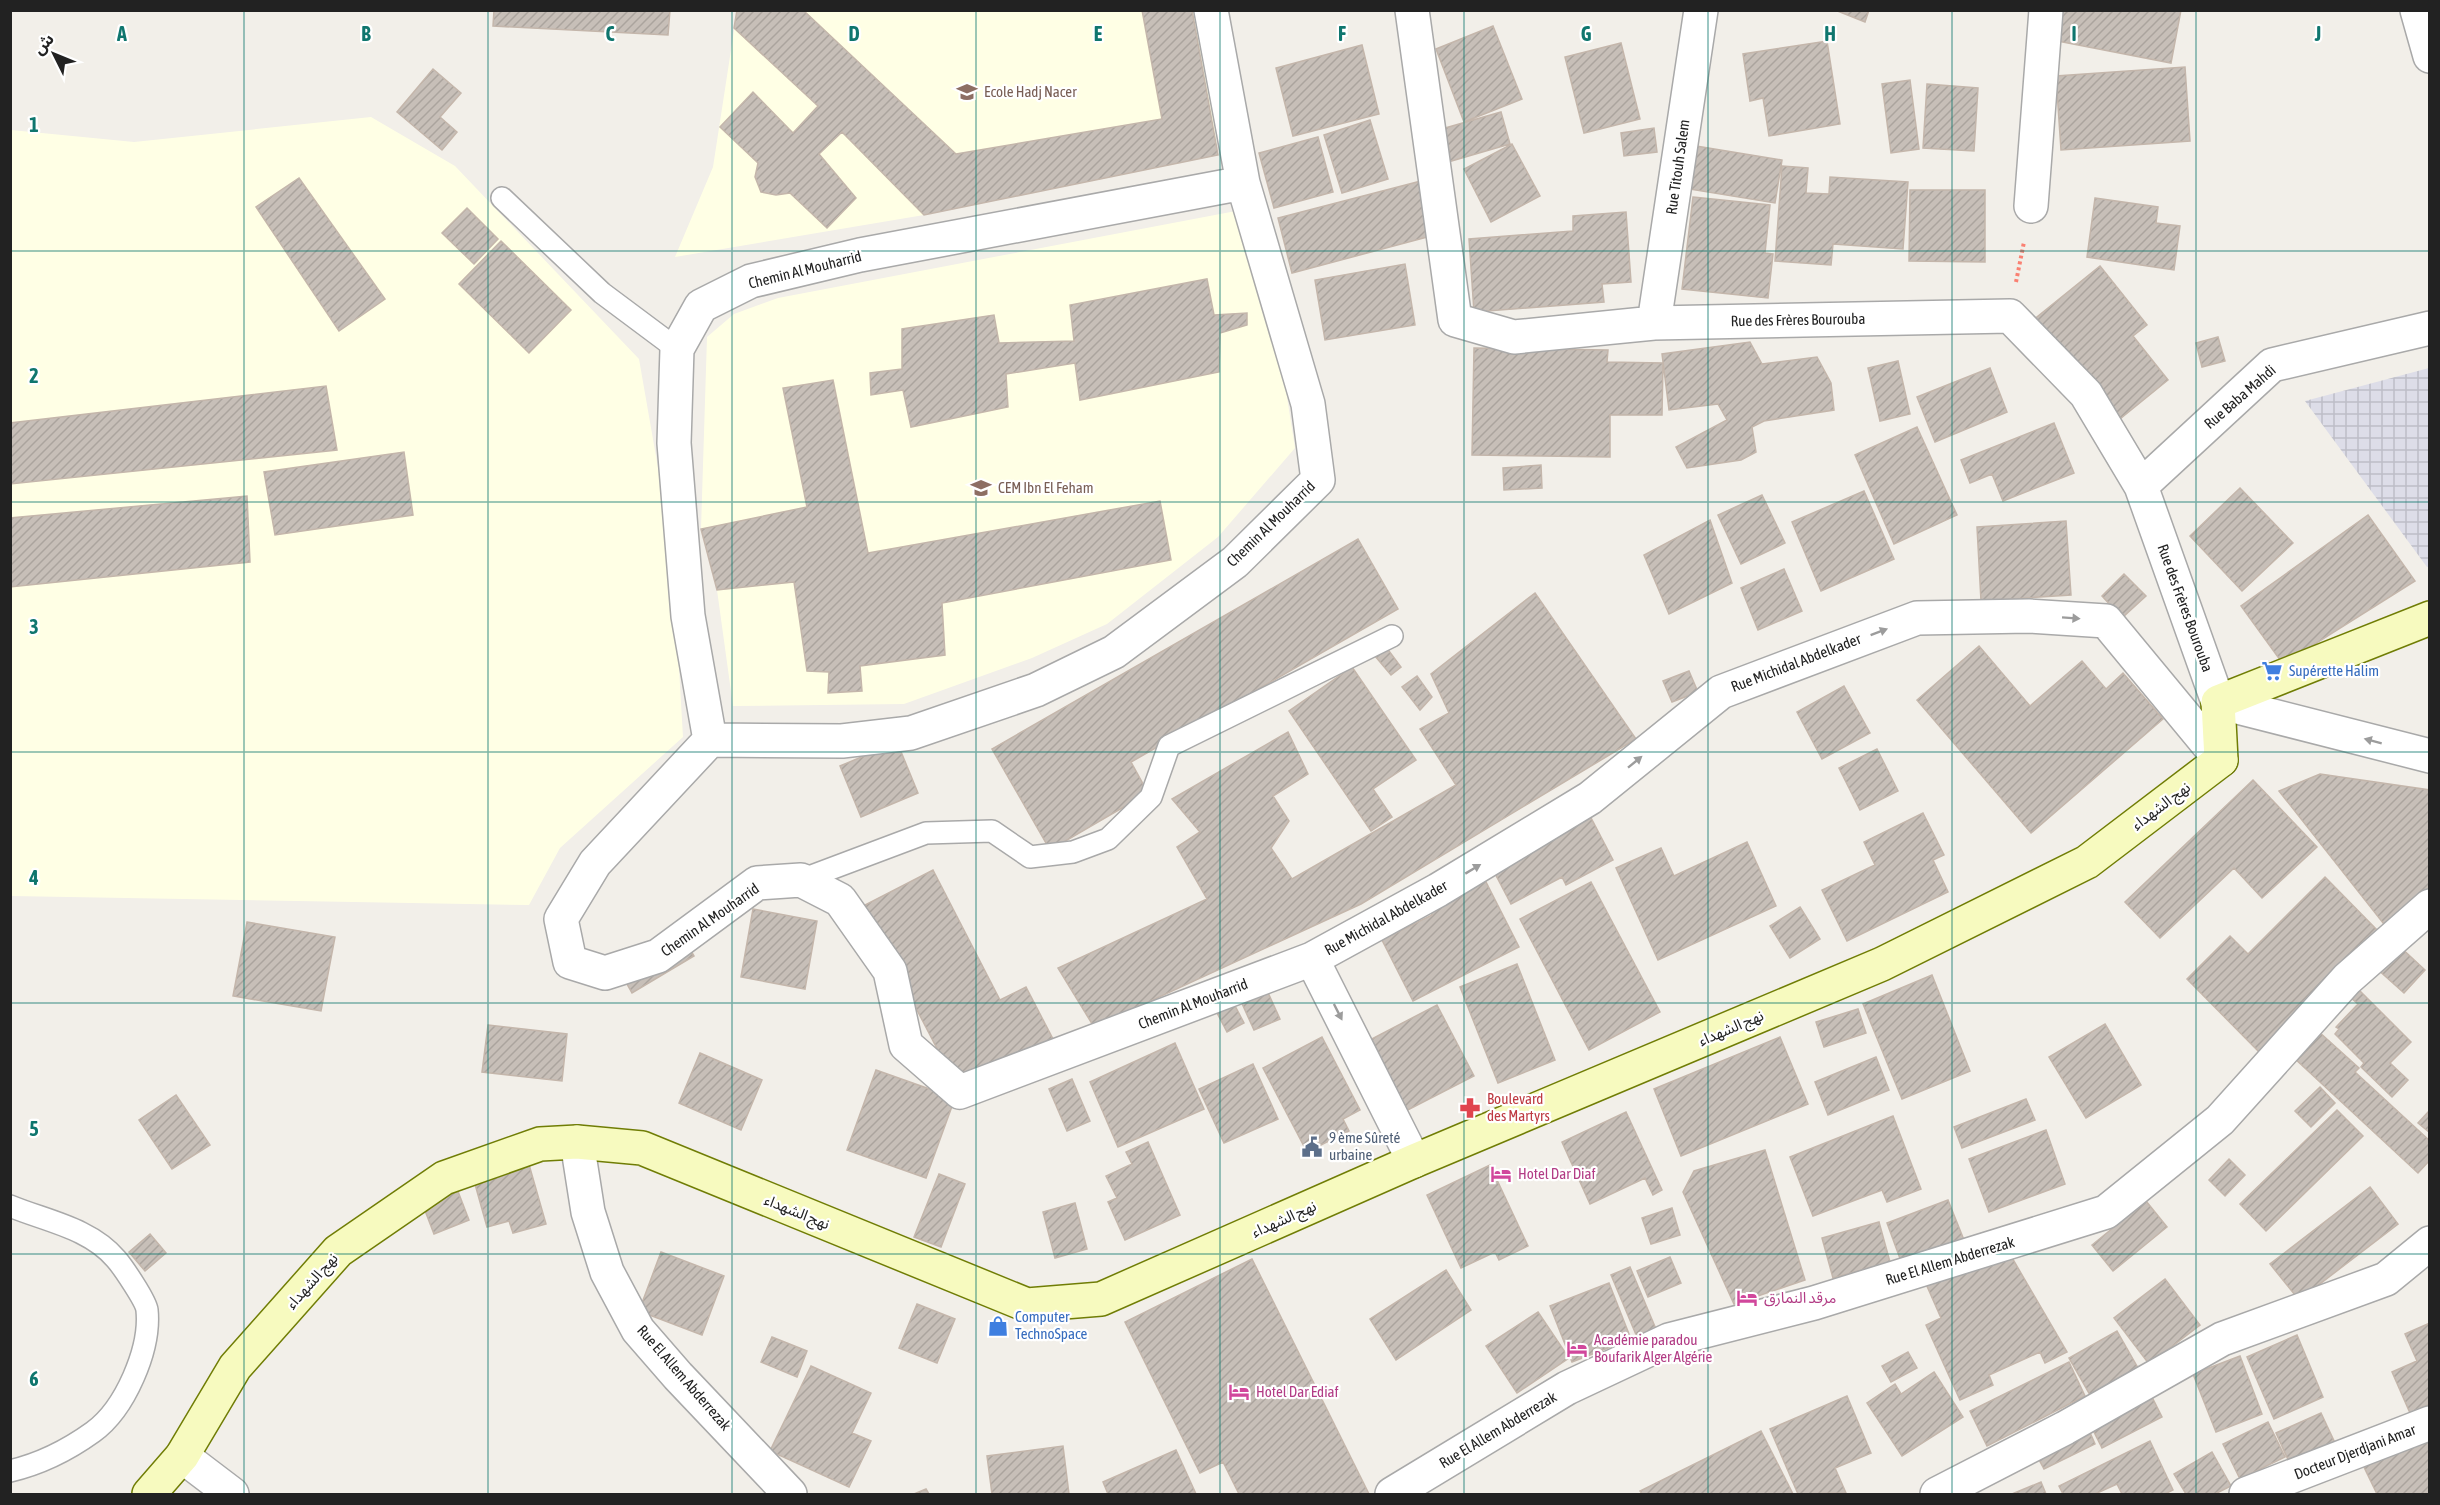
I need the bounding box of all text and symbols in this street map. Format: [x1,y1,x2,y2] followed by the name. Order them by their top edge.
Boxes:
[116,22,127,45] text: A
[361,22,371,45] text: B
[606,22,615,45] text: C
[848,22,860,45] text: D
[1094,22,1103,45] text: E
[1338,22,1346,45] text: F
[1581,22,1592,45] text: G
[1824,22,1836,45] text: H
[2071,22,2077,45] text: I
[2314,22,2321,45] text: J
[24,24,84,84] north arrow
[29,30,58,59] text: ش
[955,80,979,104] school or university icon: Ecole Hadj Nacer
[984,83,1077,100] place label: Ecole Hadj Nacer
[29,113,39,136] text: 1
[1662,118,1693,216] street label: Rue Titouh Salem
[747,247,863,292] street label: Chemin Al Mouharrid
[1731,310,1865,329] street label: Rue des Frères Bourouba
[2201,361,2279,432] street label: Rue Baba Mahdi
[29,364,39,387] text: 2
[969,476,993,500] school or university icon: CEM Ibn El Feham
[1223,477,1318,570] street label: Chemin Al Mouharrid
[998,479,1094,496] place label: CEM Ibn El Feham
[2154,542,2216,674] street label: Rue des Frères Bourouba
[2061,614,2080,623] one-way arrow
[29,615,39,638] text: 3
[1870,627,1888,637] one-way arrow
[1728,630,1864,695] street label: Rue Michidal Abdelkader
[2260,659,2284,683] supermarket icon: Supérette Halim
[2289,662,2379,679] place label: Supérette Halim
[2364,736,2382,745] one-way arrow
[1627,755,1643,768] one-way arrow
[2128,778,2196,836] street label: نهج الشهداء
[1465,863,1481,874] one-way arrow
[28,866,39,889] text: 4
[1321,876,1451,958] street label: Rue Michidal Abdelkader
[657,879,762,960] street label: Chemin Al Mouharrid
[1136,975,1250,1032] street label: Chemin Al Mouharrid
[1334,1003,1343,1020] one-way arrow
[1696,1006,1767,1053] street label: نهج الشهداء
[1487,1090,1550,1124] place label: Boulevard des Martyrs
[1458,1096,1482,1120] pharmacy icon: Boulevard des Martyrs
[29,1117,39,1140] text: 5
[1329,1129,1401,1163] place label: 9 ème Sûreté urbaine
[1300,1135,1324,1159] public building icon: 9 ème Sûreté urbaine
[1489,1162,1513,1186] hotel icon: Hotel Dar Diaf
[1518,1165,1596,1182] place label: Hotel Dar Diaf
[761,1191,832,1236] street label: نهج الشهداء
[1249,1197,1320,1244] street label: نهج الشهداء
[1883,1233,2017,1288] street label: Rue El Allem Abderrezak
[282,1249,344,1315] street label: نهج الشهداء
[1735,1286,1759,1310] hotel icon: مرقد النمارق
[1764,1289,1836,1307] place label: مرقد النمارق
[1015,1308,1088,1342] place label: Computer TechnoSpace
[986,1314,1010,1338] shop icon: Computer TechnoSpace
[634,1322,735,1434] street label: Rue El Allem Abderrezak
[1594,1331,1713,1365] place label: Académie paradou Boufarik Alger Algérie
[1565,1337,1589,1361] hotel icon: Académie paradou Boufarik Alger Algérie
[29,1367,39,1390] text: 6
[1227,1380,1251,1404] hotel icon: Hotel Dar Ediaf
[1256,1383,1339,1400] place label: Hotel Dar Ediaf
[1436,1388,1560,1471] street label: Rue El Allem Abderrezak
[2292,1420,2418,1483] street label: Docteur Djerdjani Amar

